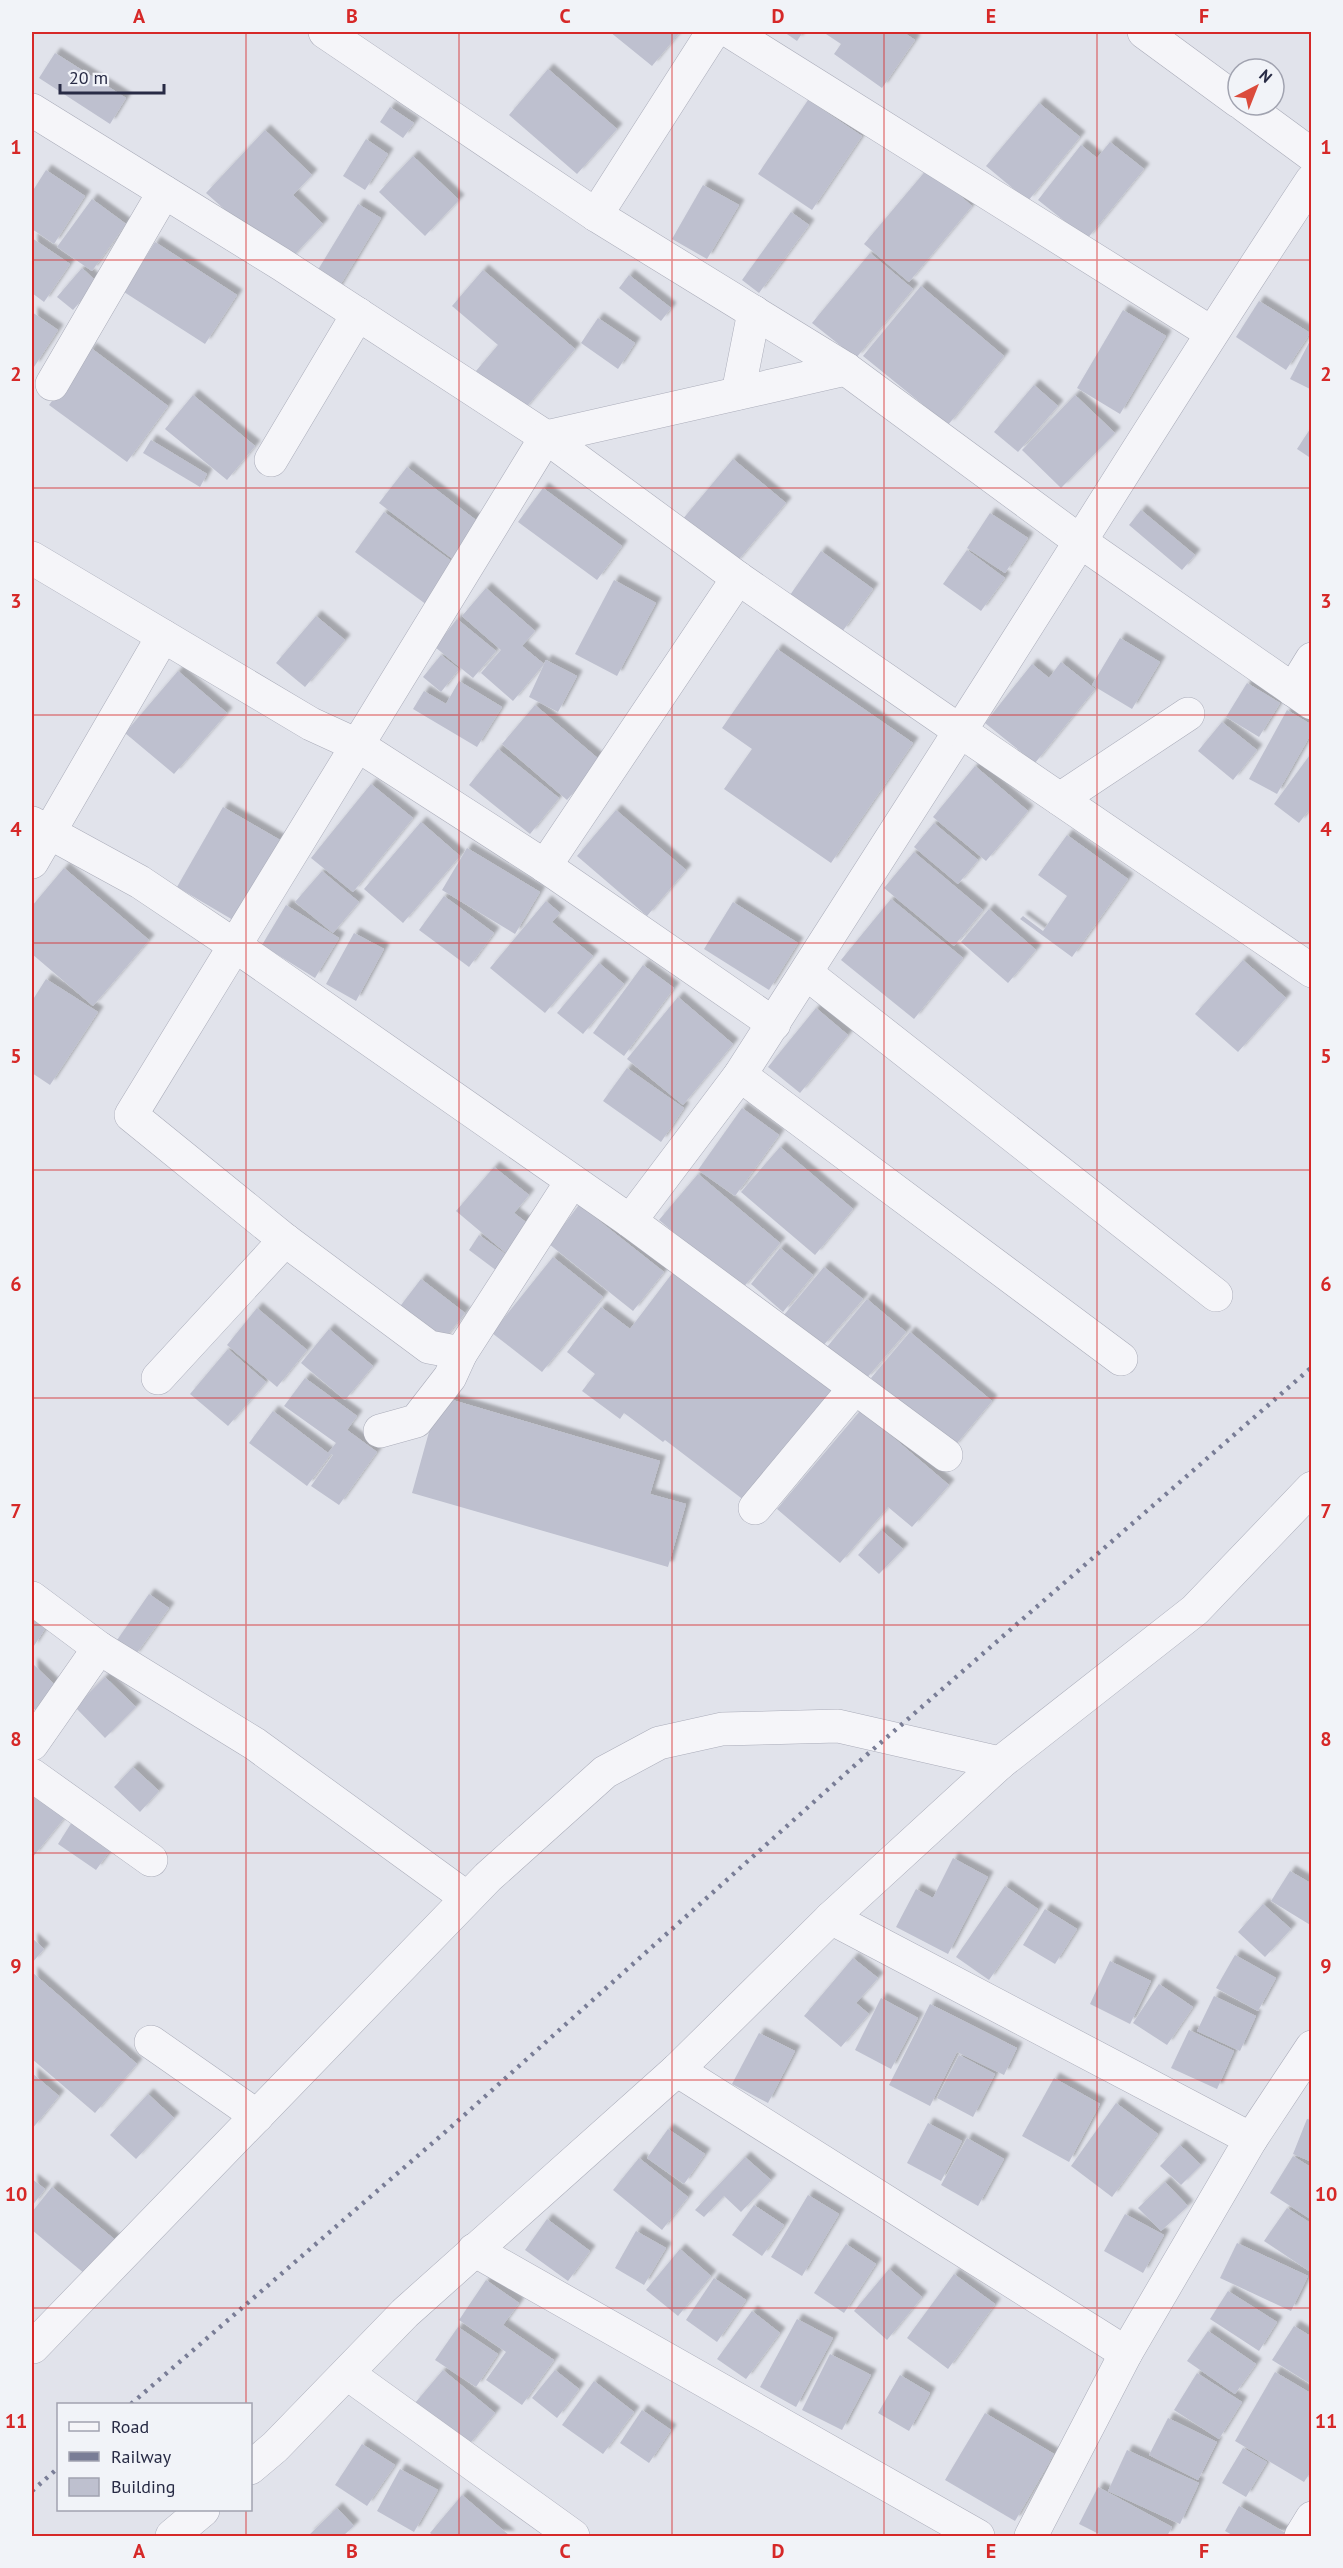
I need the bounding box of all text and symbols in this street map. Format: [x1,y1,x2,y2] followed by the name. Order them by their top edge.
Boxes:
[133,3,146,29] text: A
[346,3,358,29] text: B
[559,3,571,29] text: C
[772,3,785,29] text: D
[986,3,996,29] text: E
[1199,3,1209,29] text: F
[60,57,164,95] scale bar
[1226,57,1286,117] north arrow
[1255,65,1277,87] text: N
[69,66,108,89] text: 20 m
[10,134,22,160] text: 1
[1320,134,1332,160] text: 1
[10,361,22,387] text: 2
[1320,361,1332,387] text: 2
[10,588,22,614] text: 3
[1320,588,1332,614] text: 3
[10,816,22,842] text: 4
[1320,816,1332,842] text: 4
[10,1043,22,1069] text: 5
[1320,1043,1332,1069] text: 5
[10,1271,22,1297] text: 6
[1320,1271,1332,1297] text: 6
[10,1498,22,1524] text: 7
[1320,1498,1332,1524] text: 7
[10,1726,22,1752] text: 8
[1320,1726,1332,1752] text: 8
[10,1953,22,1979] text: 9
[1320,1953,1332,1979] text: 9
[5,2181,27,2207] text: 10
[1315,2181,1337,2207] text: 10
[57,2403,252,2511] legend
[5,2408,27,2434] text: 11
[1315,2408,1337,2434] text: 11
[111,2415,149,2438] text: Road
[111,2445,172,2468] text: Railway
[111,2475,175,2498] text: Building
[133,2538,146,2564] text: A
[346,2538,358,2564] text: B
[559,2538,571,2564] text: C
[772,2538,785,2564] text: D
[986,2538,996,2564] text: E
[1199,2538,1209,2564] text: F

